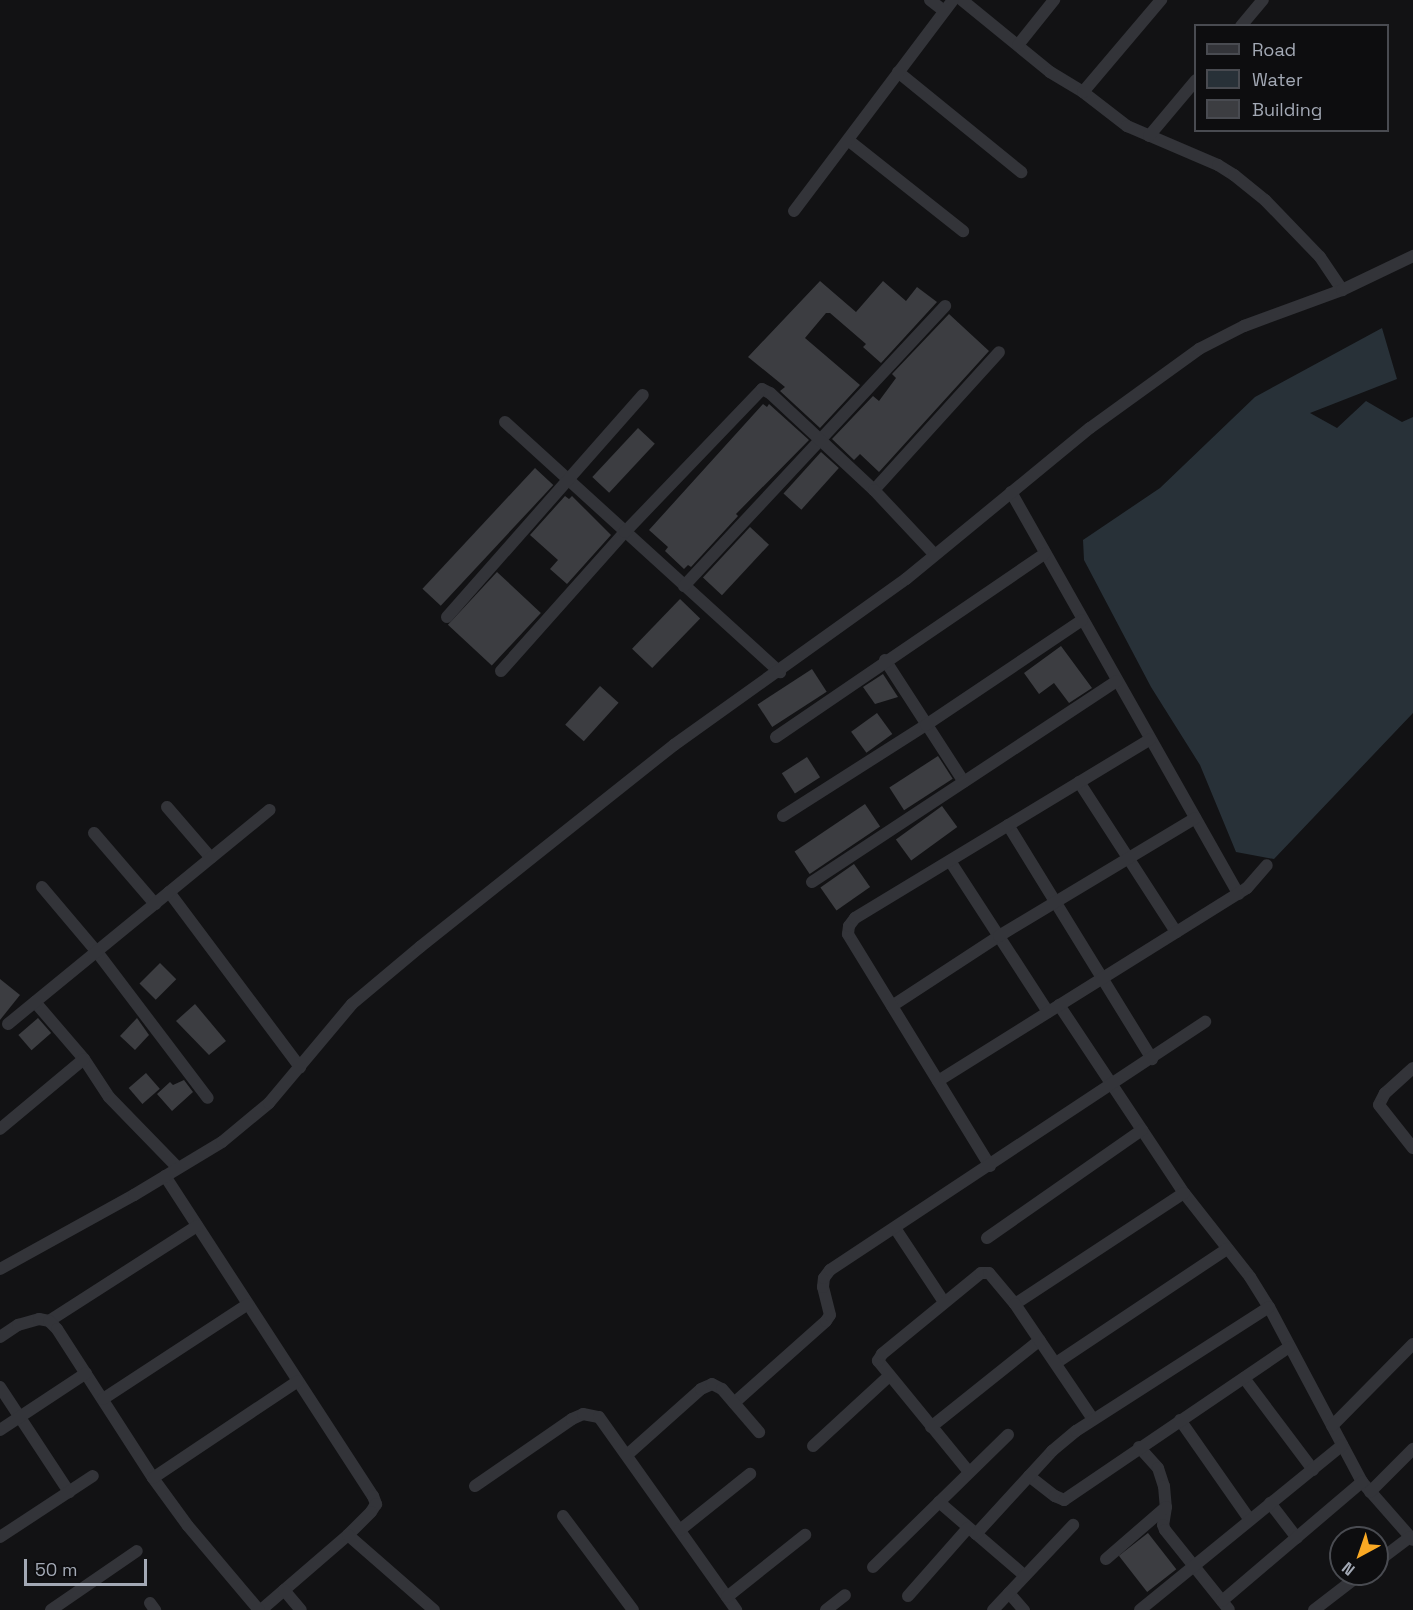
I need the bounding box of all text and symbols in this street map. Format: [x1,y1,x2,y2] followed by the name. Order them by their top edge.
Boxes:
[1194,24,1389,132] legend
[1252,38,1296,61] text: Road
[1252,68,1303,91] text: Water
[1252,98,1322,121] text: Building
[1329,1526,1389,1586] north arrow
[27,1547,150,1585] scale bar
[1338,1557,1359,1580] text: N
[35,1558,77,1581] text: 50 m

